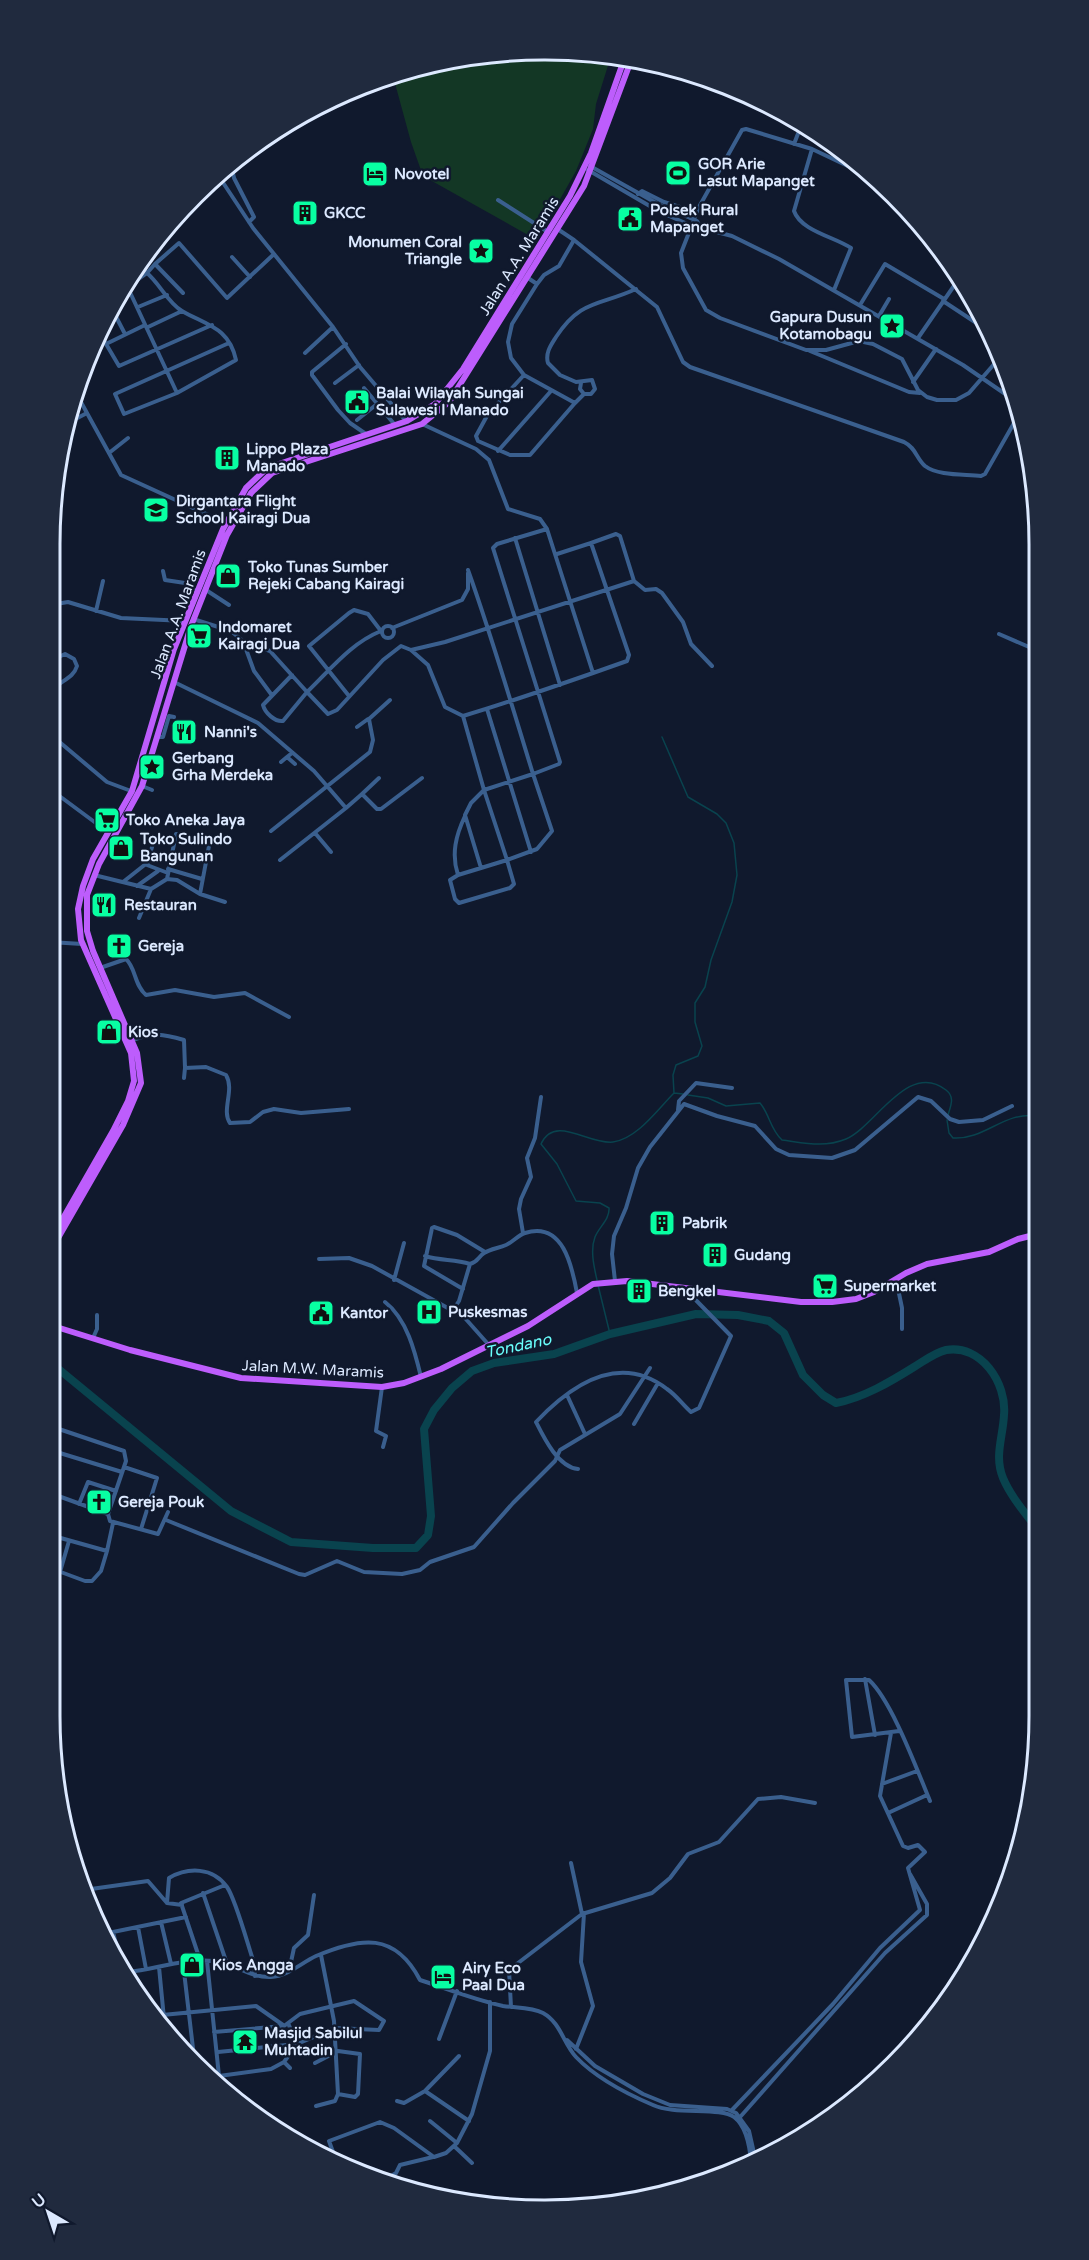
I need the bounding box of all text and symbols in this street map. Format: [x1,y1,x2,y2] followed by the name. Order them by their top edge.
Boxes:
[698,155,815,191] place label: GOR Arie Lasut Mapanget
[663,158,693,188] sports icon: GOR Arie Lasut Mapanget
[360,159,390,189] hotel icon: Novotel
[394,165,450,183] place label: Novotel
[475,193,563,319] street label: Jalan A.A. Maramis
[290,198,320,228] building icon: GKCC
[650,201,738,237] place label: Polsek Rural Mapanget
[324,204,366,222] place label: GKCC
[615,204,645,234] public building icon: Polsek Rural Mapanget
[348,233,462,269] place label: Monumen Coral Triangle
[466,236,496,266] place icon: Monumen Coral Triangle
[770,308,872,344] place label: Gapura Dusun Kotamobagu
[877,311,907,341] place icon: Gapura Dusun Kotamobagu
[376,384,524,419] place label: Balai Wilayah Sungai Sulawesi I Manado
[342,387,372,417] public building icon: Balai Wilayah Sungai Sulawesi I Manado
[246,440,328,475] place label: Lippo Plaza Manado
[212,443,242,473] building icon: Lippo Plaza Manado
[176,492,310,528] place label: Dirgantara Flight School Kairagi Dua
[141,495,171,525] school or university icon: Dirgantara Flight School Kairagi Dua
[146,547,210,681] street label: Jalan A.A. Maramis
[247,558,404,594] place label: Toko Tunas Sumber Rejeki Cabang Kairagi
[213,561,243,591] shop icon: Toko Tunas Sumber Rejeki Cabang Kairagi
[218,618,300,654] place label: Indomaret Kairagi Dua
[184,621,214,651] supermarket icon: Indomaret Kairagi Dua
[169,717,199,747] restaurant icon: Nanni's
[204,723,257,741] place label: Nanni's
[172,749,273,784] place label: Gerbang Grha Merdeka
[137,752,167,782] place icon: Gerbang Grha Merdeka
[92,805,122,835] supermarket icon: Toko Aneka Jaya
[125,811,245,830] place label: Toko Aneka Jaya
[139,830,232,866] place label: Toko Sulindo Bangunan
[106,833,136,863] shop icon: Toko Sulindo Bangunan
[89,890,119,920] restaurant icon: Restauran
[124,896,197,914] place label: Restauran
[104,931,134,961] church icon: Gereja
[138,937,184,956] place label: Gereja
[94,1017,124,1047] shop icon: Kios
[128,1023,158,1041] place label: Kios
[647,1208,677,1238] building icon: Pabrik
[682,1214,727,1232] place label: Pabrik
[700,1240,730,1270] building icon: Gudang
[734,1246,791,1265] place label: Gudang
[810,1271,840,1301] supermarket icon: Supermarket
[624,1276,654,1306] building icon: Bengkel
[844,1277,936,1296] place label: Supermarket
[658,1282,716,1301] place label: Bengkel
[414,1297,444,1327] hospital icon: Puskesmas
[306,1298,336,1328] public building icon: Kantor
[448,1303,527,1321] place label: Puskesmas
[340,1304,388,1322] place label: Kantor
[483,1329,554,1363] water label: Tondano
[241,1356,385,1382] street label: Jalan M.W. Maramis
[84,1487,114,1517] church icon: Gereja Pouk
[118,1493,204,1512] place label: Gereja Pouk
[177,1950,207,1980] shop icon: Kios Angga
[212,1956,294,1975] place label: Kios Angga
[462,1959,525,1994] place label: Airy Eco Paal Dua
[428,1962,458,1992] hotel icon: Airy Eco Paal Dua
[264,2024,363,2059] place label: Masjid Sabilul Muhtadin
[230,2027,260,2057] temple icon: Masjid Sabilul Muhtadin
[18,2182,78,2242] north arrow
[28,2190,50,2213] text: U

